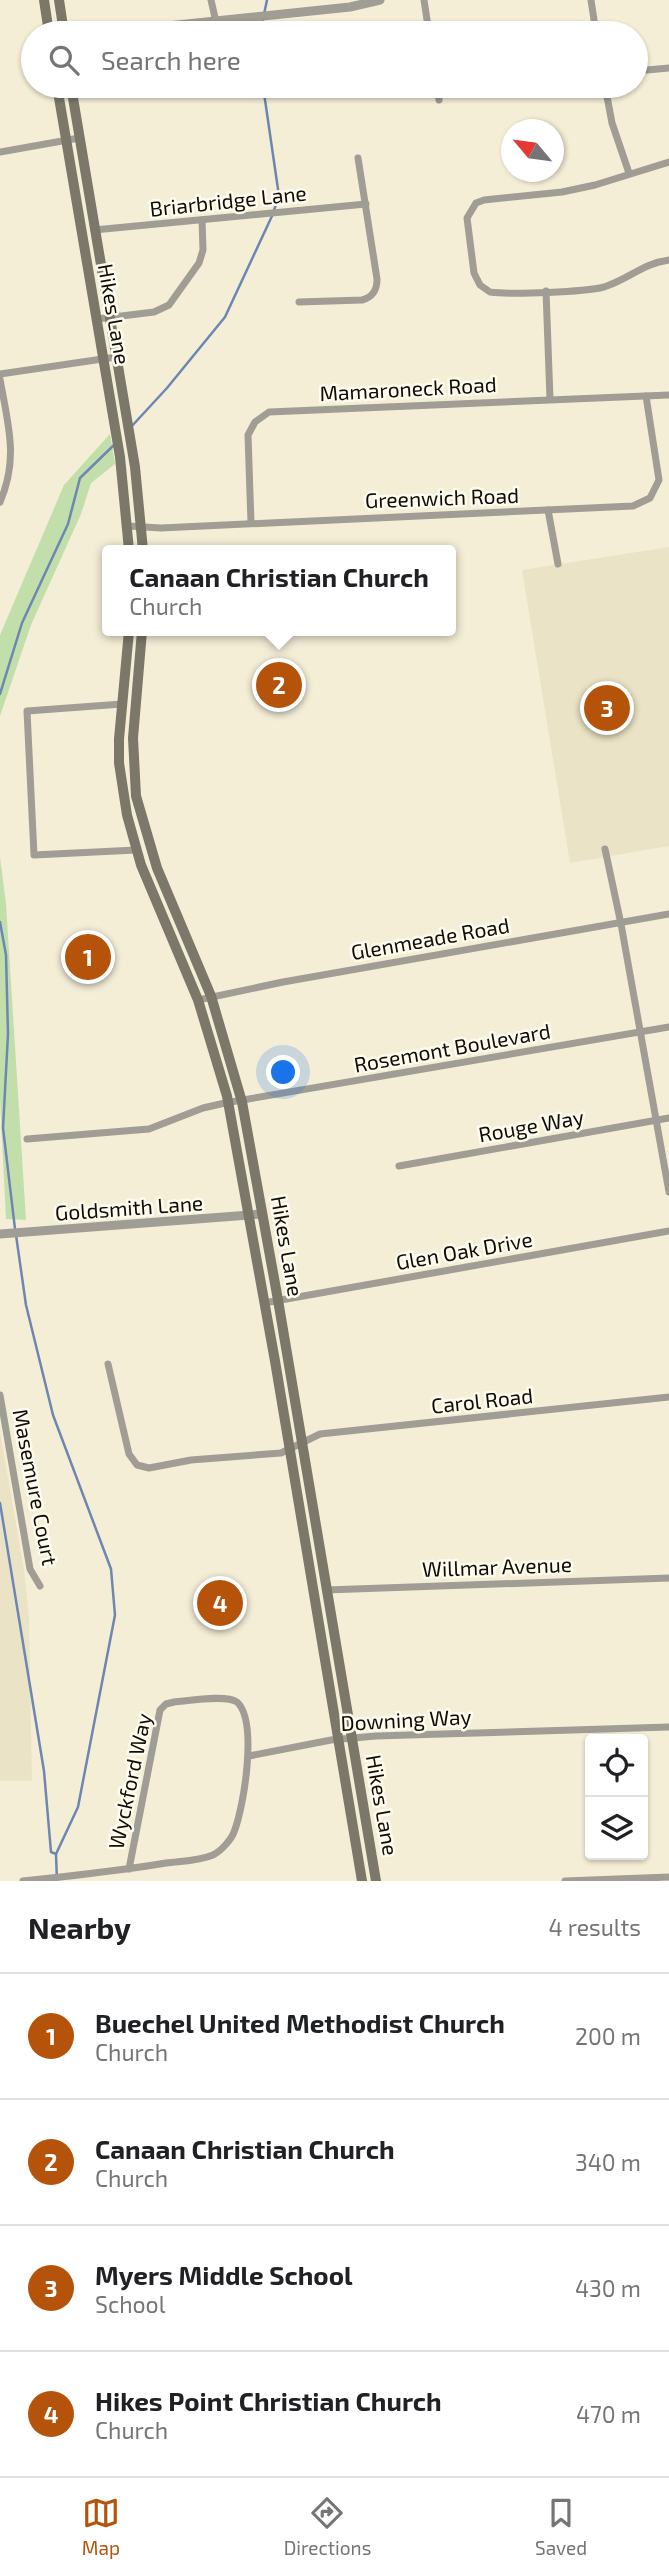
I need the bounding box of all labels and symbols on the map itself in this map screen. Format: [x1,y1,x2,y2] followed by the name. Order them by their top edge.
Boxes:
[501,119,564,182] north arrow
[148,179,308,221] street label: Briarbridge Lane
[94,262,136,366] street label: Hikes Lane
[319,371,497,405] street label: Mamaroneck Road
[365,482,519,512] street label: Greenwich Road
[256,659,302,711] pin: 2
[584,682,630,734] pin: 3
[349,912,511,964] street label: Glenmeade Road
[65,931,111,983] pin: 1
[352,1017,552,1077] street label: Rosemont Boulevard
[266,1055,300,1089] your location
[476,1103,586,1147] street label: Rouge Way
[54,1189,204,1225] street label: Goldsmith Lane
[267,1194,309,1298] street label: Hikes Lane
[394,1226,534,1274] street label: Glen Oak Drive
[430,1382,534,1418] street label: Carol Road
[9,1407,63,1567] street label: Masemure Court
[422,1551,572,1581] street label: Willmar Avenue
[197,1577,243,1629] pin: 4
[340,1703,472,1735] street label: Downing Way
[102,1711,156,1851] street label: Wyckford Way
[362,1753,404,1857] street label: Hikes Lane

